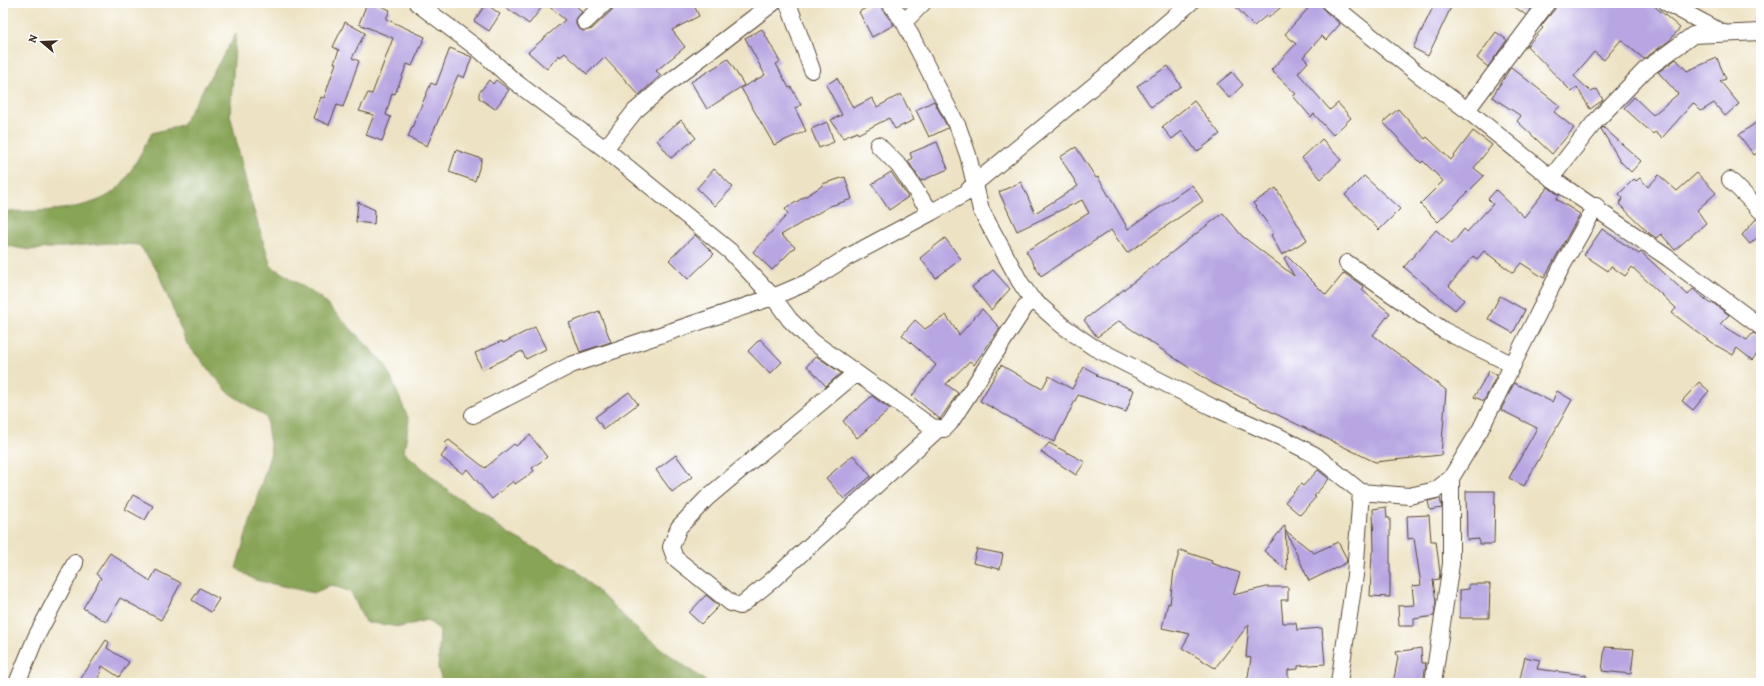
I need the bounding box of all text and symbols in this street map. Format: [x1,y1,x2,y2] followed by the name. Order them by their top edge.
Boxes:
[22,22,62,62] north arrow
[25,33,41,45] text: N

